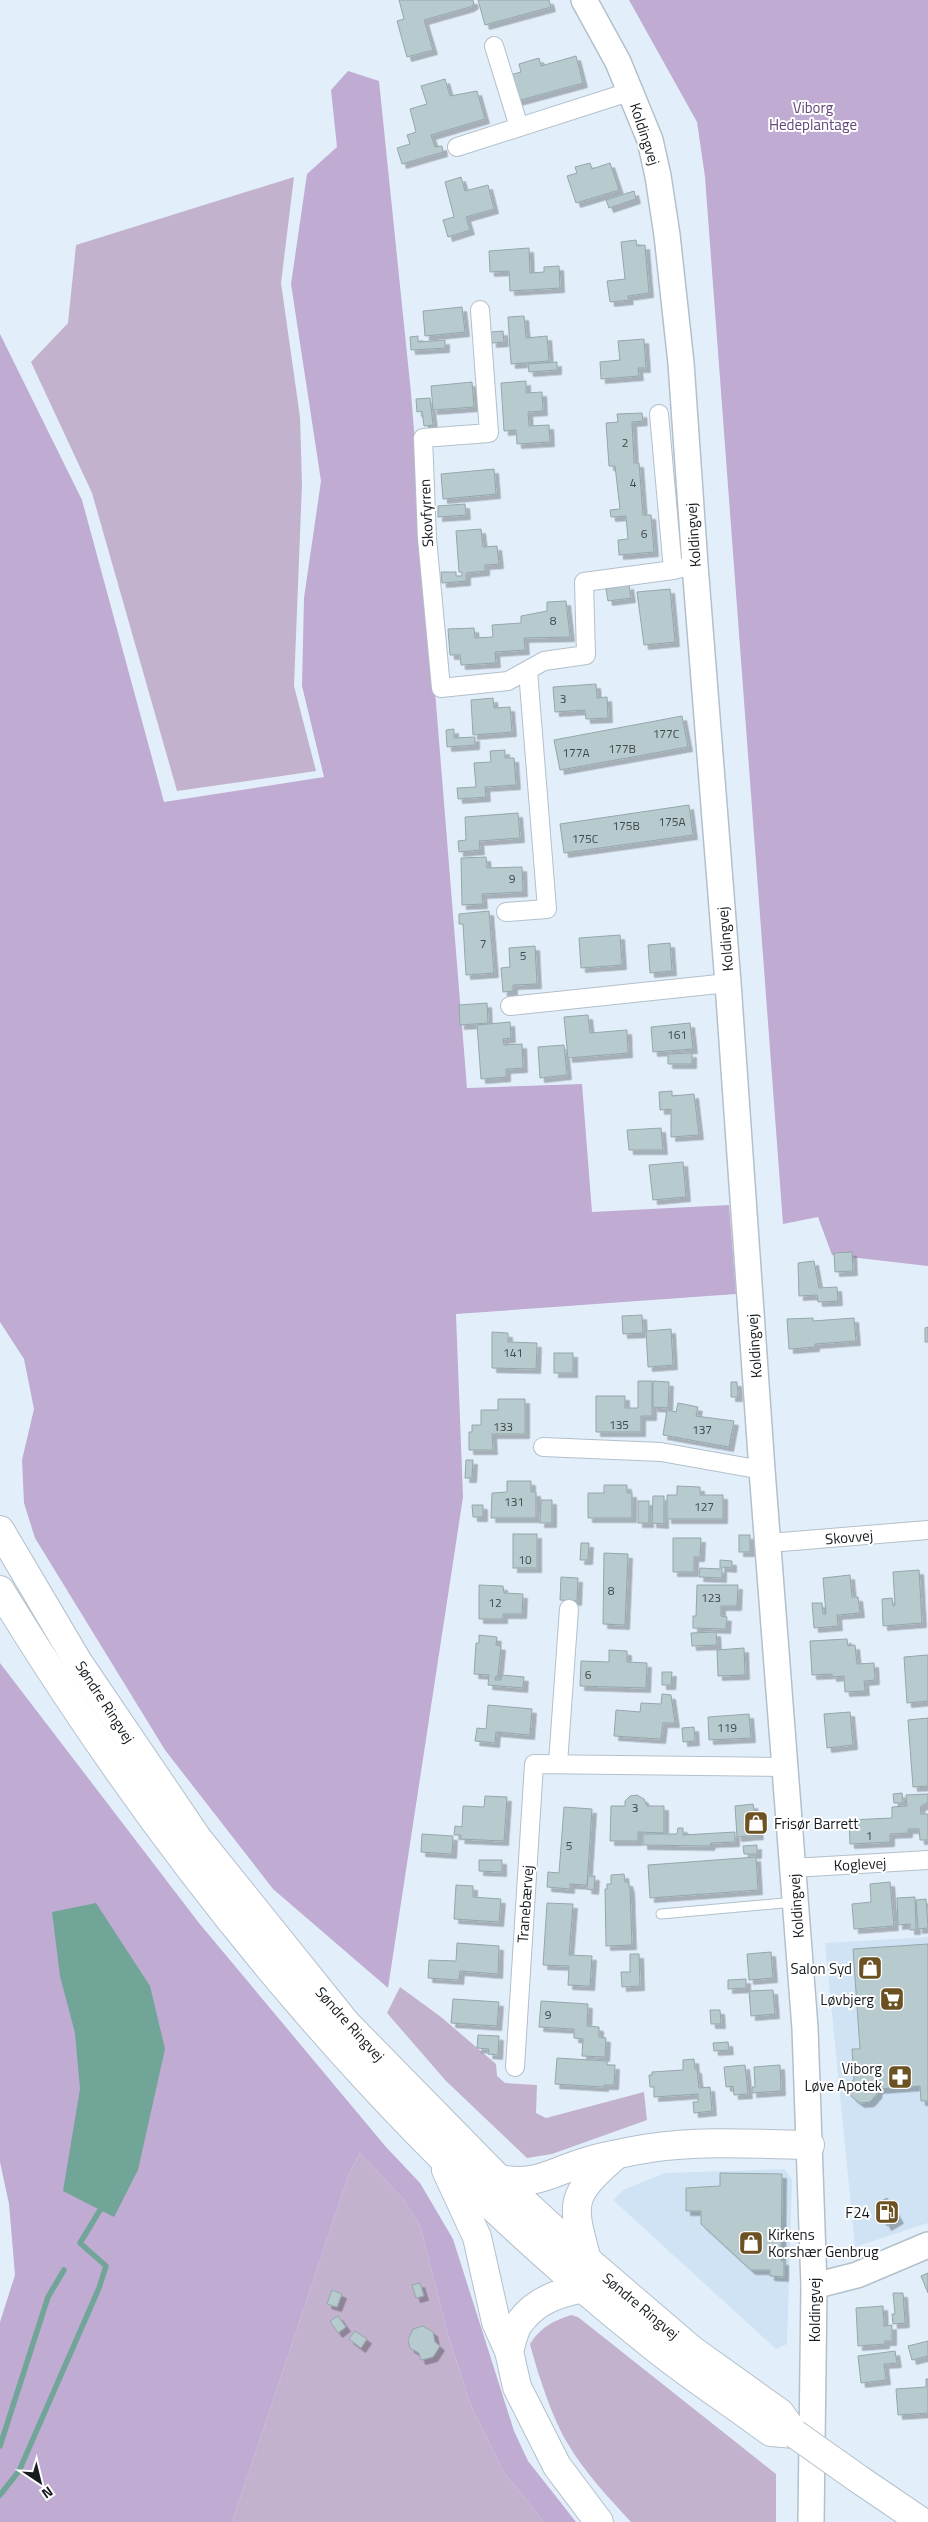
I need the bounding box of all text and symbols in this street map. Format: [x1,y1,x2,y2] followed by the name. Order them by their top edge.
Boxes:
[769,96,857,136] park label: Viborg Hedeplantage
[624,100,666,168] street label: Koldingvej
[622,433,628,452] house number: 2
[630,473,637,492] house number: 4
[413,478,439,548] street label: Skovfyrren
[679,502,707,568] street label: Koldingvej
[641,524,648,543] house number: 6
[550,611,557,630] house number: 8
[560,689,566,708] house number: 3
[653,724,680,743] house number: 177C
[608,739,636,758] house number: 177B
[562,743,590,762] house number: 177A
[658,812,686,831] house number: 175A
[612,816,640,835] house number: 175B
[572,829,599,848] house number: 175C
[509,869,516,888] house number: 9
[711,906,739,972] street label: Koldingvej
[480,934,486,953] house number: 7
[520,946,527,965] house number: 5
[667,1025,687,1044] house number: 161
[740,1313,768,1379] street label: Koldingvej
[503,1343,523,1362] house number: 141
[609,1415,629,1434] house number: 135
[493,1417,513,1436] house number: 133
[692,1420,712,1439] house number: 137
[504,1492,524,1511] house number: 131
[694,1497,714,1516] house number: 127
[824,1523,874,1551] street label: Skovvej
[518,1550,532,1569] house number: 10
[608,1581,615,1600] house number: 8
[701,1588,721,1607] house number: 123
[488,1593,502,1612] house number: 12
[70,1656,140,1748] street label: Søndre Ringvej
[585,1665,592,1684] house number: 6
[717,1718,737,1737] house number: 119
[632,1798,638,1817] house number: 3
[743,1810,769,1836] shop icon: Frisør Barrett
[774,1812,859,1835] place label: Frisør Barrett
[866,1826,872,1845] house number: 1
[566,1836,573,1855] house number: 5
[833,1851,887,1877] street label: Koglevej
[511,1864,539,1944] street label: Tranebærvej
[782,1873,810,1939] street label: Koldingvej
[857,1955,883,1981] shop icon: Salon Syd
[791,1957,852,1980] place label: Salon Syd
[310,1981,390,2067] street label: Søndre Ringvej
[879,1986,905,2012] supermarket icon: Løvbjerg
[820,1988,874,2011] place label: Løvbjerg
[545,2005,552,2024] house number: 9
[804,2057,882,2097] place label: Viborg Løve Apotek
[887,2064,913,2090] pharmacy icon: Viborg Løve Apotek
[874,2199,900,2225] fuel station icon: F24
[845,2201,870,2224] place label: F24
[768,2223,879,2263] place label: Kirkens Korshær Genbrug
[738,2230,764,2256] shop icon: Kirkens Korshær Genbrug
[598,2267,684,2345] street label: Søndre Ringvej
[803,2278,826,2342] street label: Koldingvej
[15,2457,65,2507] north arrow
[38,2482,58,2504] text: N

